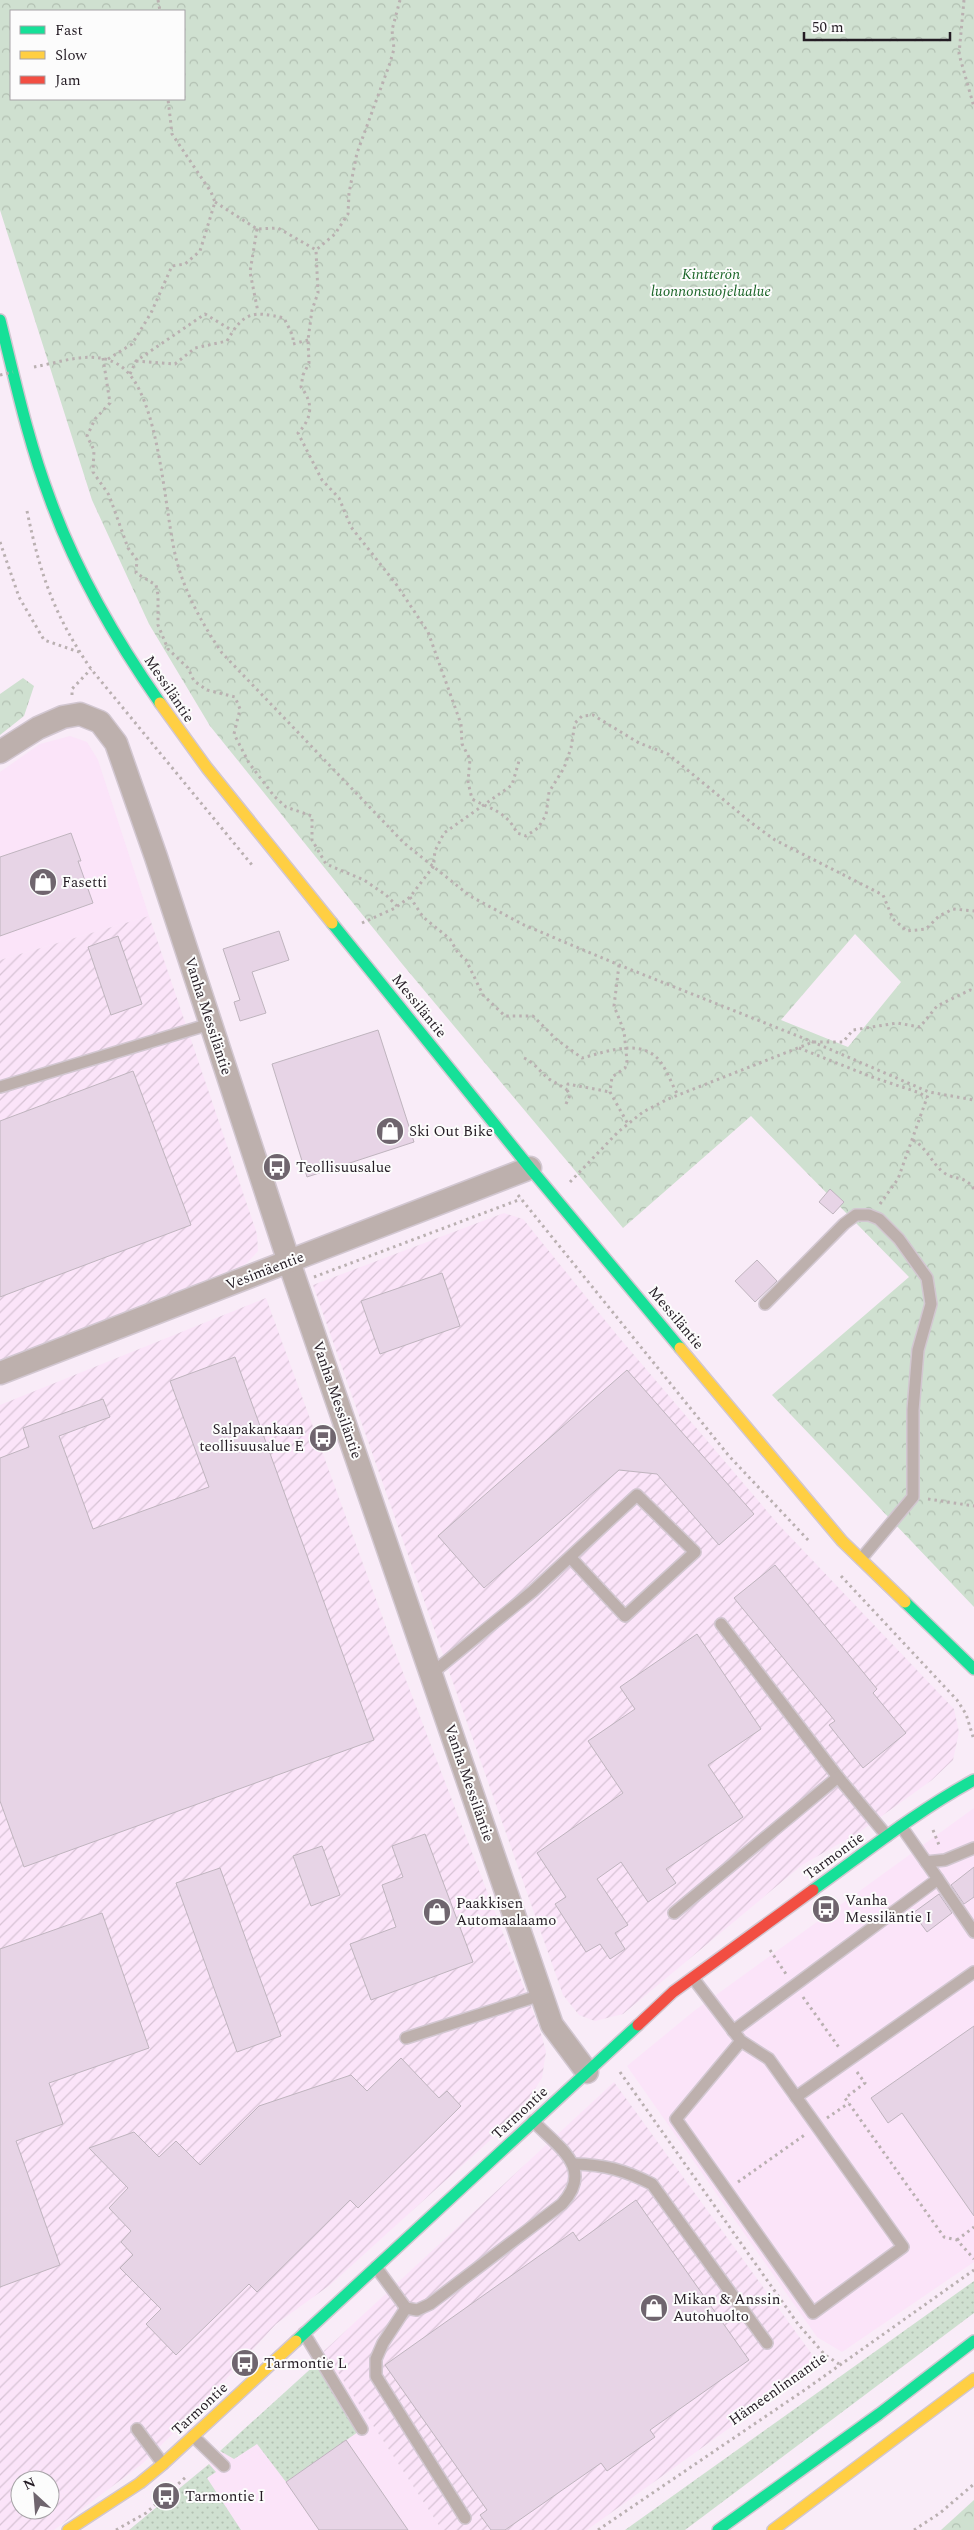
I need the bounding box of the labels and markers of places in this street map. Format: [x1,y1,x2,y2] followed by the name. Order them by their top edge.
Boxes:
[28,867,58,897] shop icon: Fasetti
[62,871,107,894] place label: Fasetti
[375,1116,405,1146] shop icon: Ski Out Bike
[409,1120,493,1143] place label: Ski Out Bike
[262,1152,292,1182] bus stop icon: Teollisuusalue
[296,1156,391,1179] place label: Teollisuusalue
[199,1418,304,1458] place label: Salpakankaan teollisuusalue E
[308,1423,338,1453] bus stop icon: Salpakankaan teollisuusalue E
[845,1889,932,1929] place label: Vanha Messiläntie I
[456,1892,556,1932] place label: Paakkisen Automaalaamo
[811,1894,841,1924] bus stop icon: Vanha Messiläntie I
[422,1897,452,1927] shop icon: Paakkisen Automaalaamo
[673,2288,781,2328] place label: Mikan & Anssin Autohuolto
[639,2293,669,2323] shop icon: Mikan & Anssin Autohuolto
[230,2348,260,2378] bus stop icon: Tarmontie L
[264,2352,347,2375] place label: Tarmontie L
[151,2481,181,2511] bus stop icon: Tarmontie I
[185,2485,264,2508] place label: Tarmontie I

